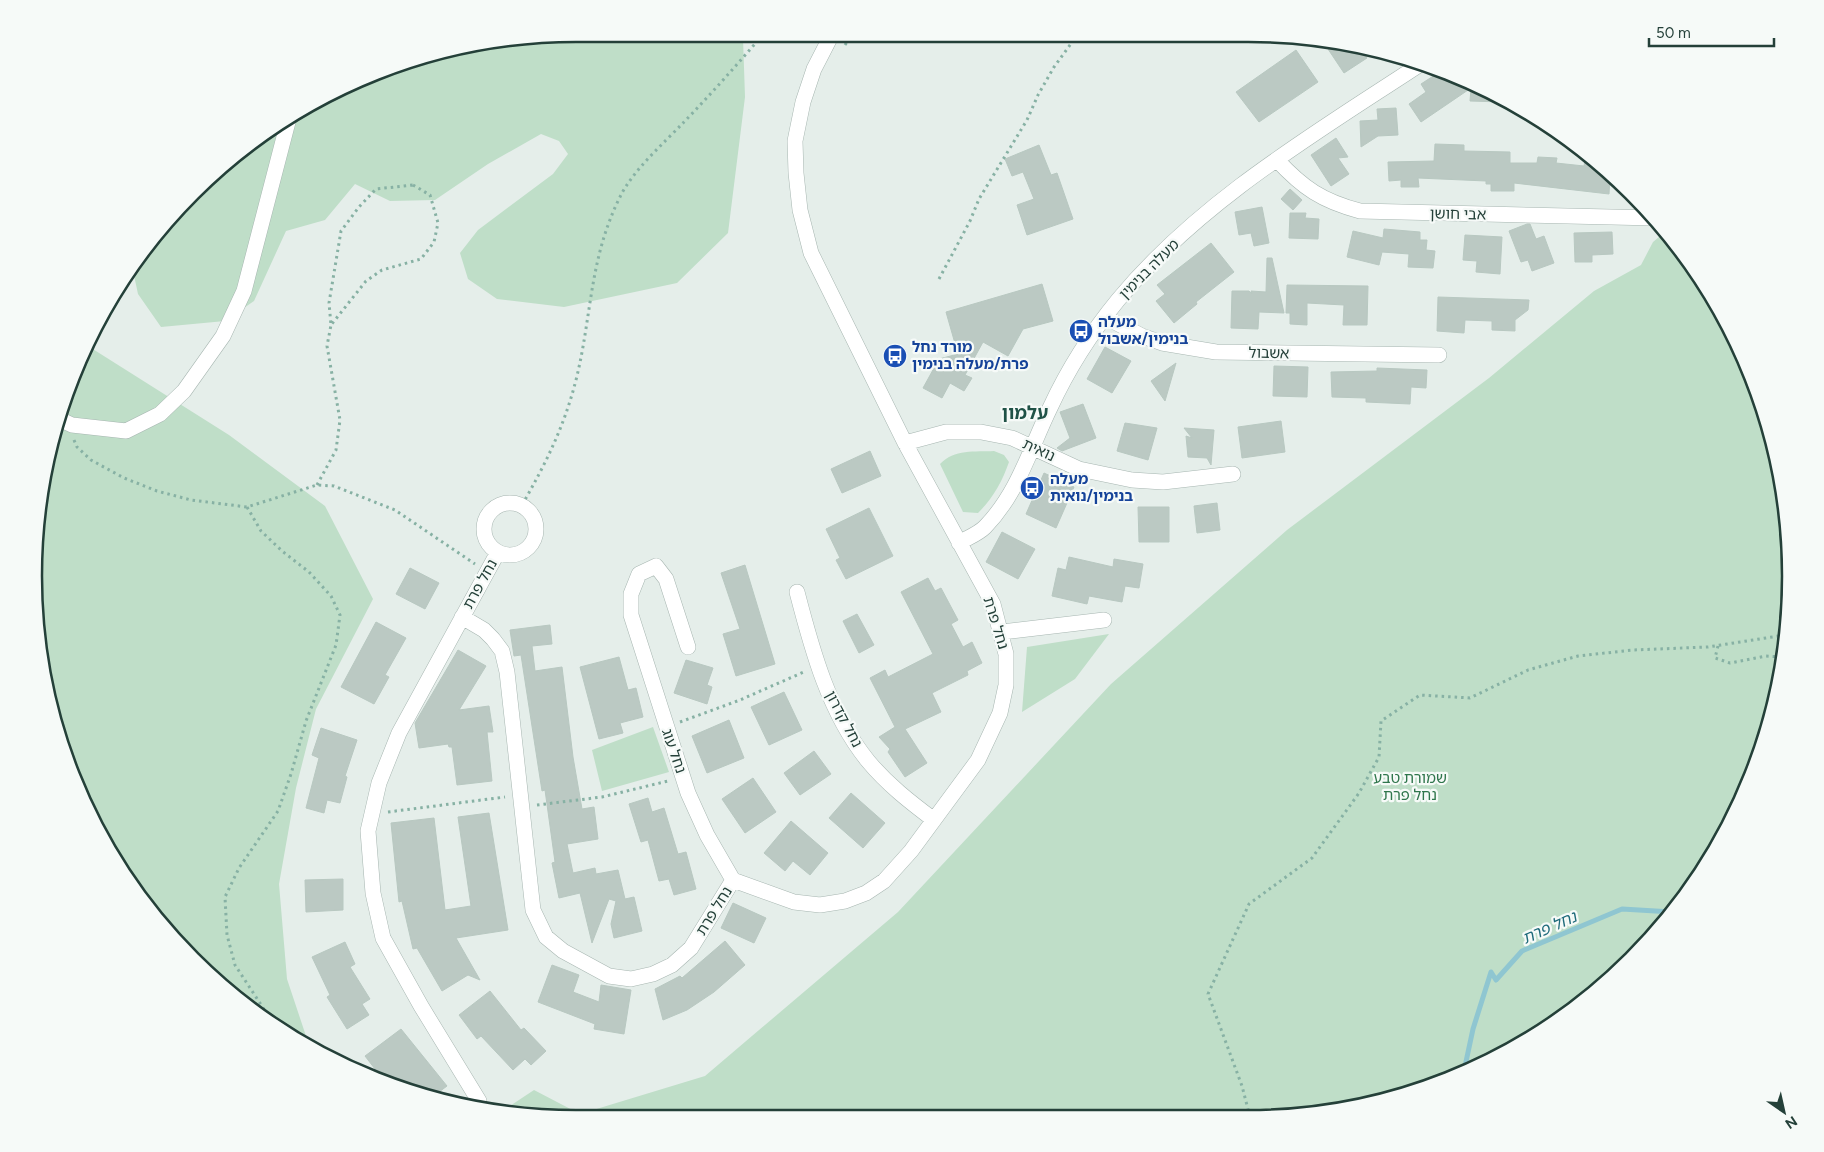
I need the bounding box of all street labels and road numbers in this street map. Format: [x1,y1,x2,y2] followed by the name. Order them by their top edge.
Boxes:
[1430,205,1486,223] street label: אבי חושן
[1115,235,1183,303] street label: מעלה בנימין
[1248,344,1290,362] street label: אשבול
[1020,435,1058,465] street label: נואית
[459,556,501,612] street label: נחל פרת
[980,595,1012,651] street label: נחל פרת
[822,688,866,750] street label: נחל קדרון
[658,726,690,776] street label: נחל עוג
[692,883,736,939] street label: נחל פרת

